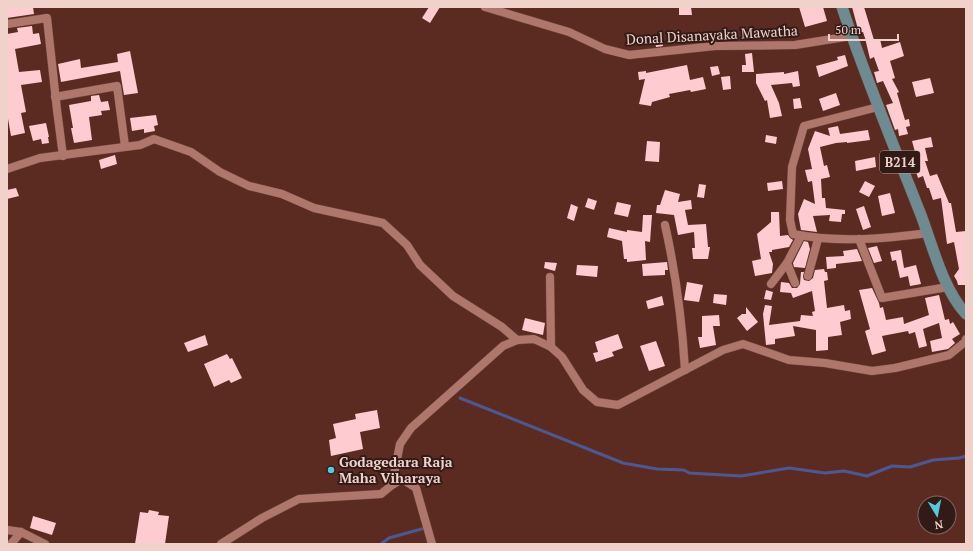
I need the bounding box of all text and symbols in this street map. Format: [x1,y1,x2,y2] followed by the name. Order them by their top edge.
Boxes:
[829,16,898,42] scale bar
[626,21,798,48] street label: Donal Disanayaka Mawatha
[835,22,862,37] text: 50 m
[880,151,920,173] road number: B214
[339,452,453,487] place label: Godagedara Raja Maha Viharaya
[326,465,336,475] marker: Godagedara Raja Maha Viharaya
[917,495,957,535] north arrow
[933,517,944,533] text: N

